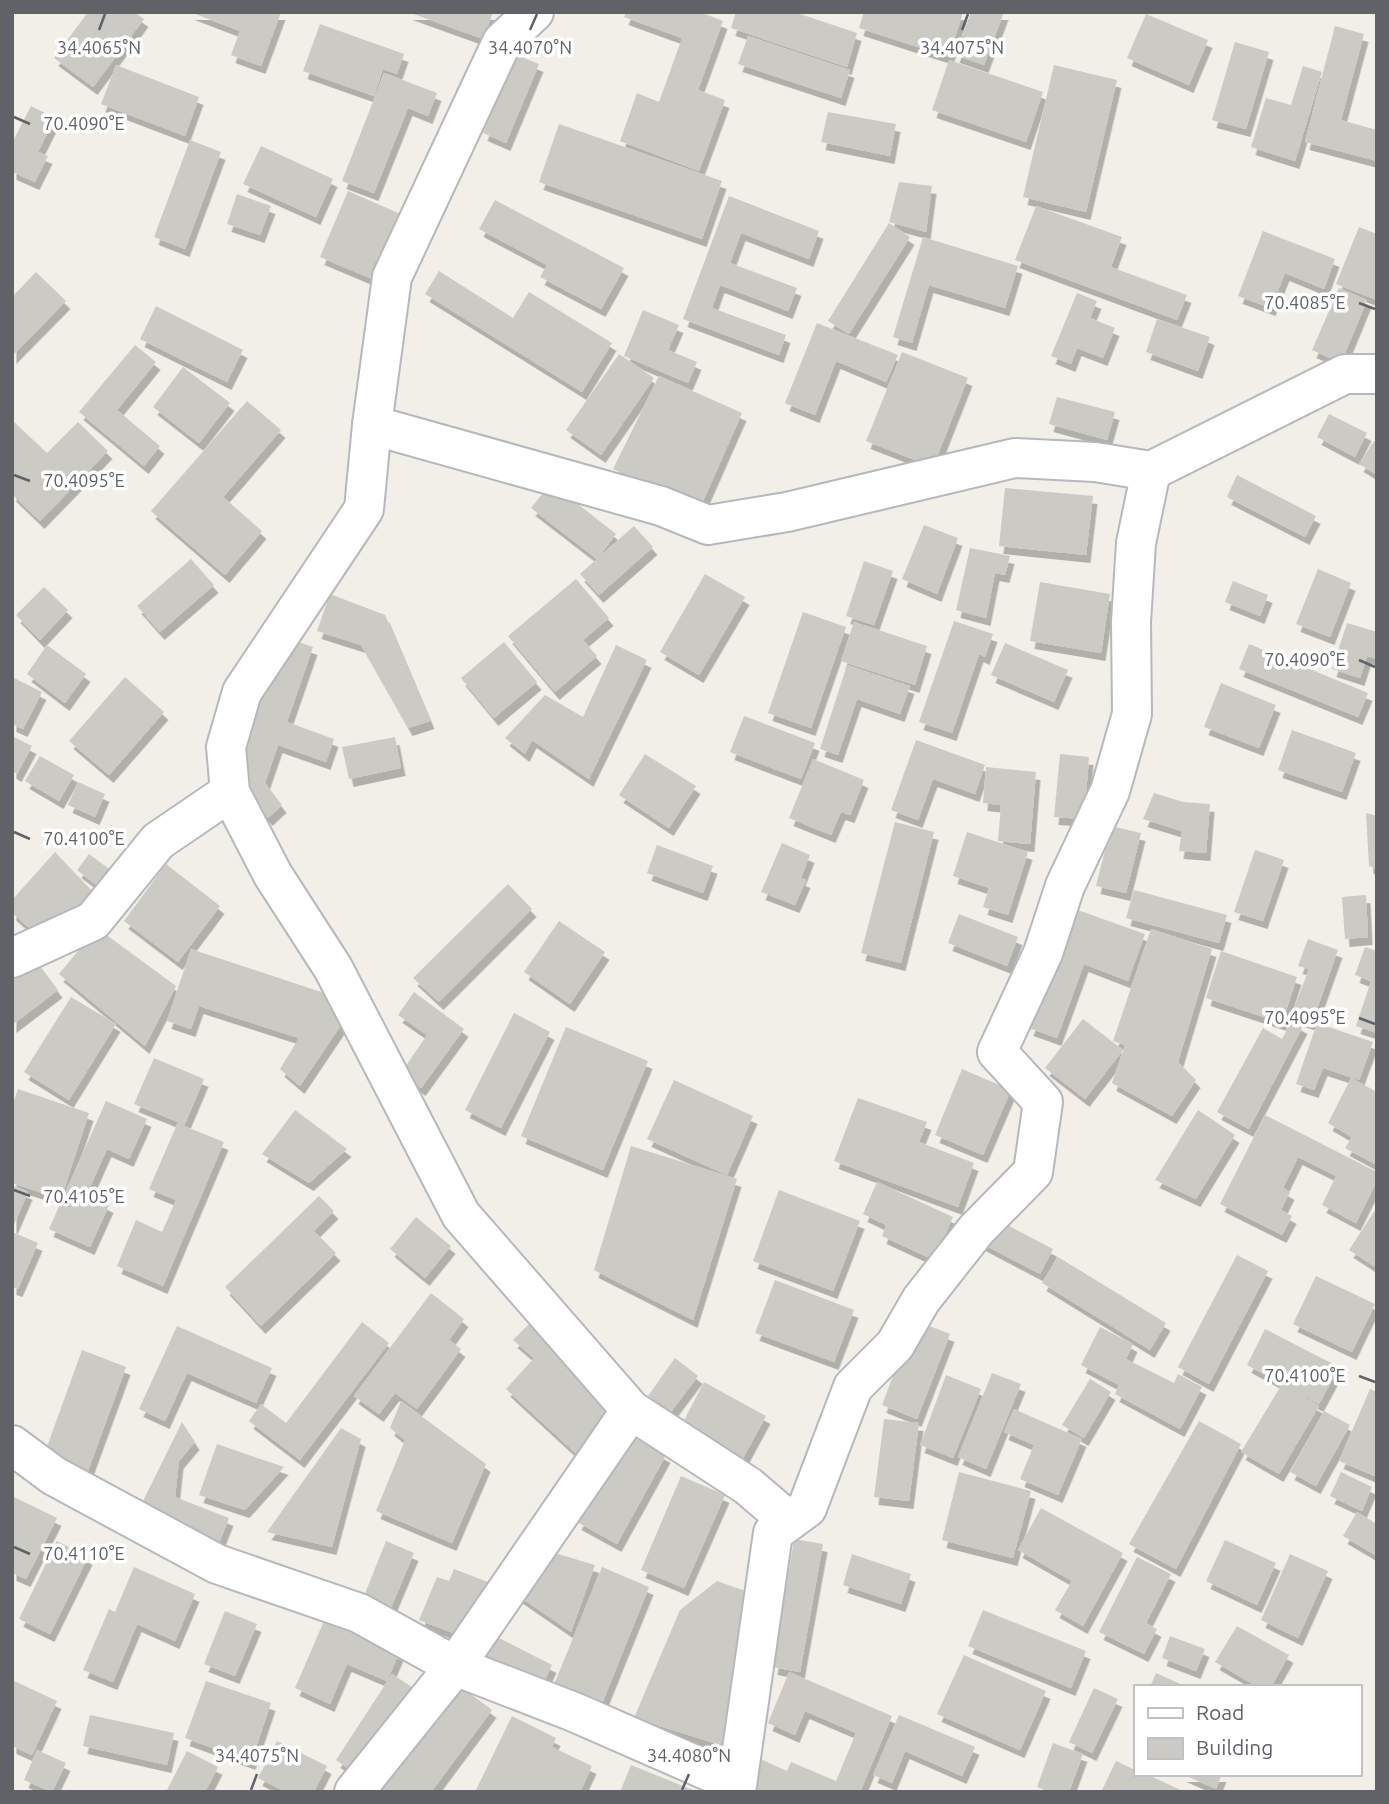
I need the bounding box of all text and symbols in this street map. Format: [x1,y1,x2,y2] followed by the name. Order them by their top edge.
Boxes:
[57,37,141,57] text: 34.4065°N
[488,37,572,57] text: 34.4070°N
[920,37,1004,57] text: 34.4075°N
[43,113,125,133] text: 70.4090°E
[1264,292,1346,312] text: 70.4085°E
[43,470,125,490] text: 70.4095°E
[1264,649,1346,669] text: 70.4090°E
[43,828,125,848] text: 70.4100°E
[1264,1007,1346,1027] text: 70.4095°E
[43,1186,125,1206] text: 70.4105°E
[1264,1365,1346,1385] text: 70.4100°E
[43,1543,125,1563] text: 70.4110°E
[1134,1685,1361,1776] legend
[1196,1700,1244,1724] text: Road
[1196,1735,1273,1759] text: Building
[215,1745,299,1765] text: 34.4075°N
[647,1745,731,1765] text: 34.4080°N

